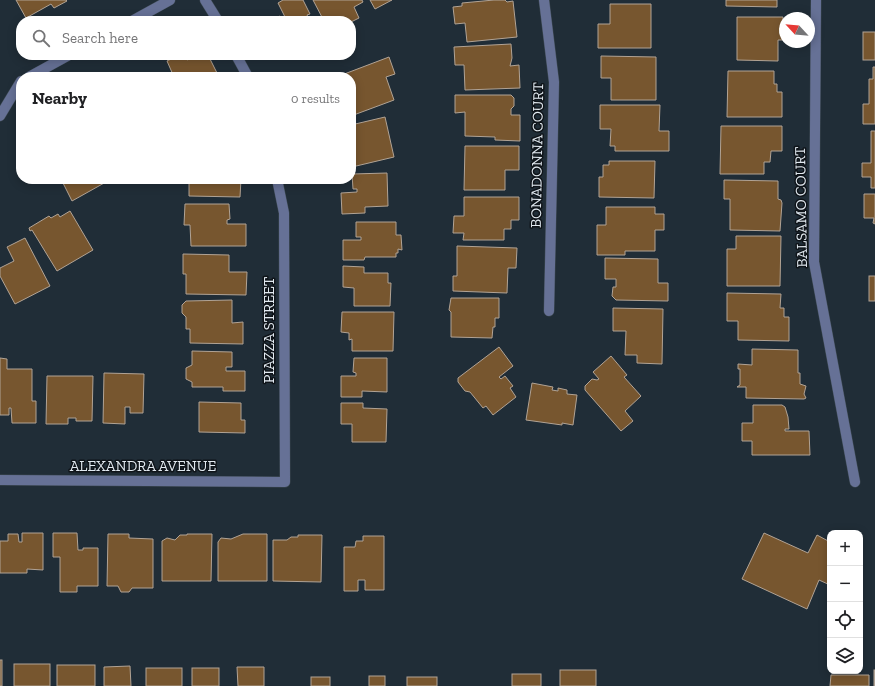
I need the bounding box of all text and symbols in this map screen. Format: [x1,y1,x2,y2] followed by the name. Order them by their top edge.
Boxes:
[779,12,815,48] north arrow
[16,16,356,60] search box
[30,27,52,49] icon: search
[62,29,138,47] text: Search here
[527,82,547,228] street label: BONADONNA COURT
[32,88,87,108] text: Nearby
[291,91,340,106] text: 0 results
[791,146,811,268] street label: BALSAMO COURT
[260,277,278,383] street label: PIAZZA STREET
[70,457,217,475] street label: ALEXANDRA AVENUE
[827,530,863,674] map controls
[827,530,863,566] button: +
[827,566,863,602] button: −
[827,602,863,638] button: locate
[827,638,863,674] button: layers

